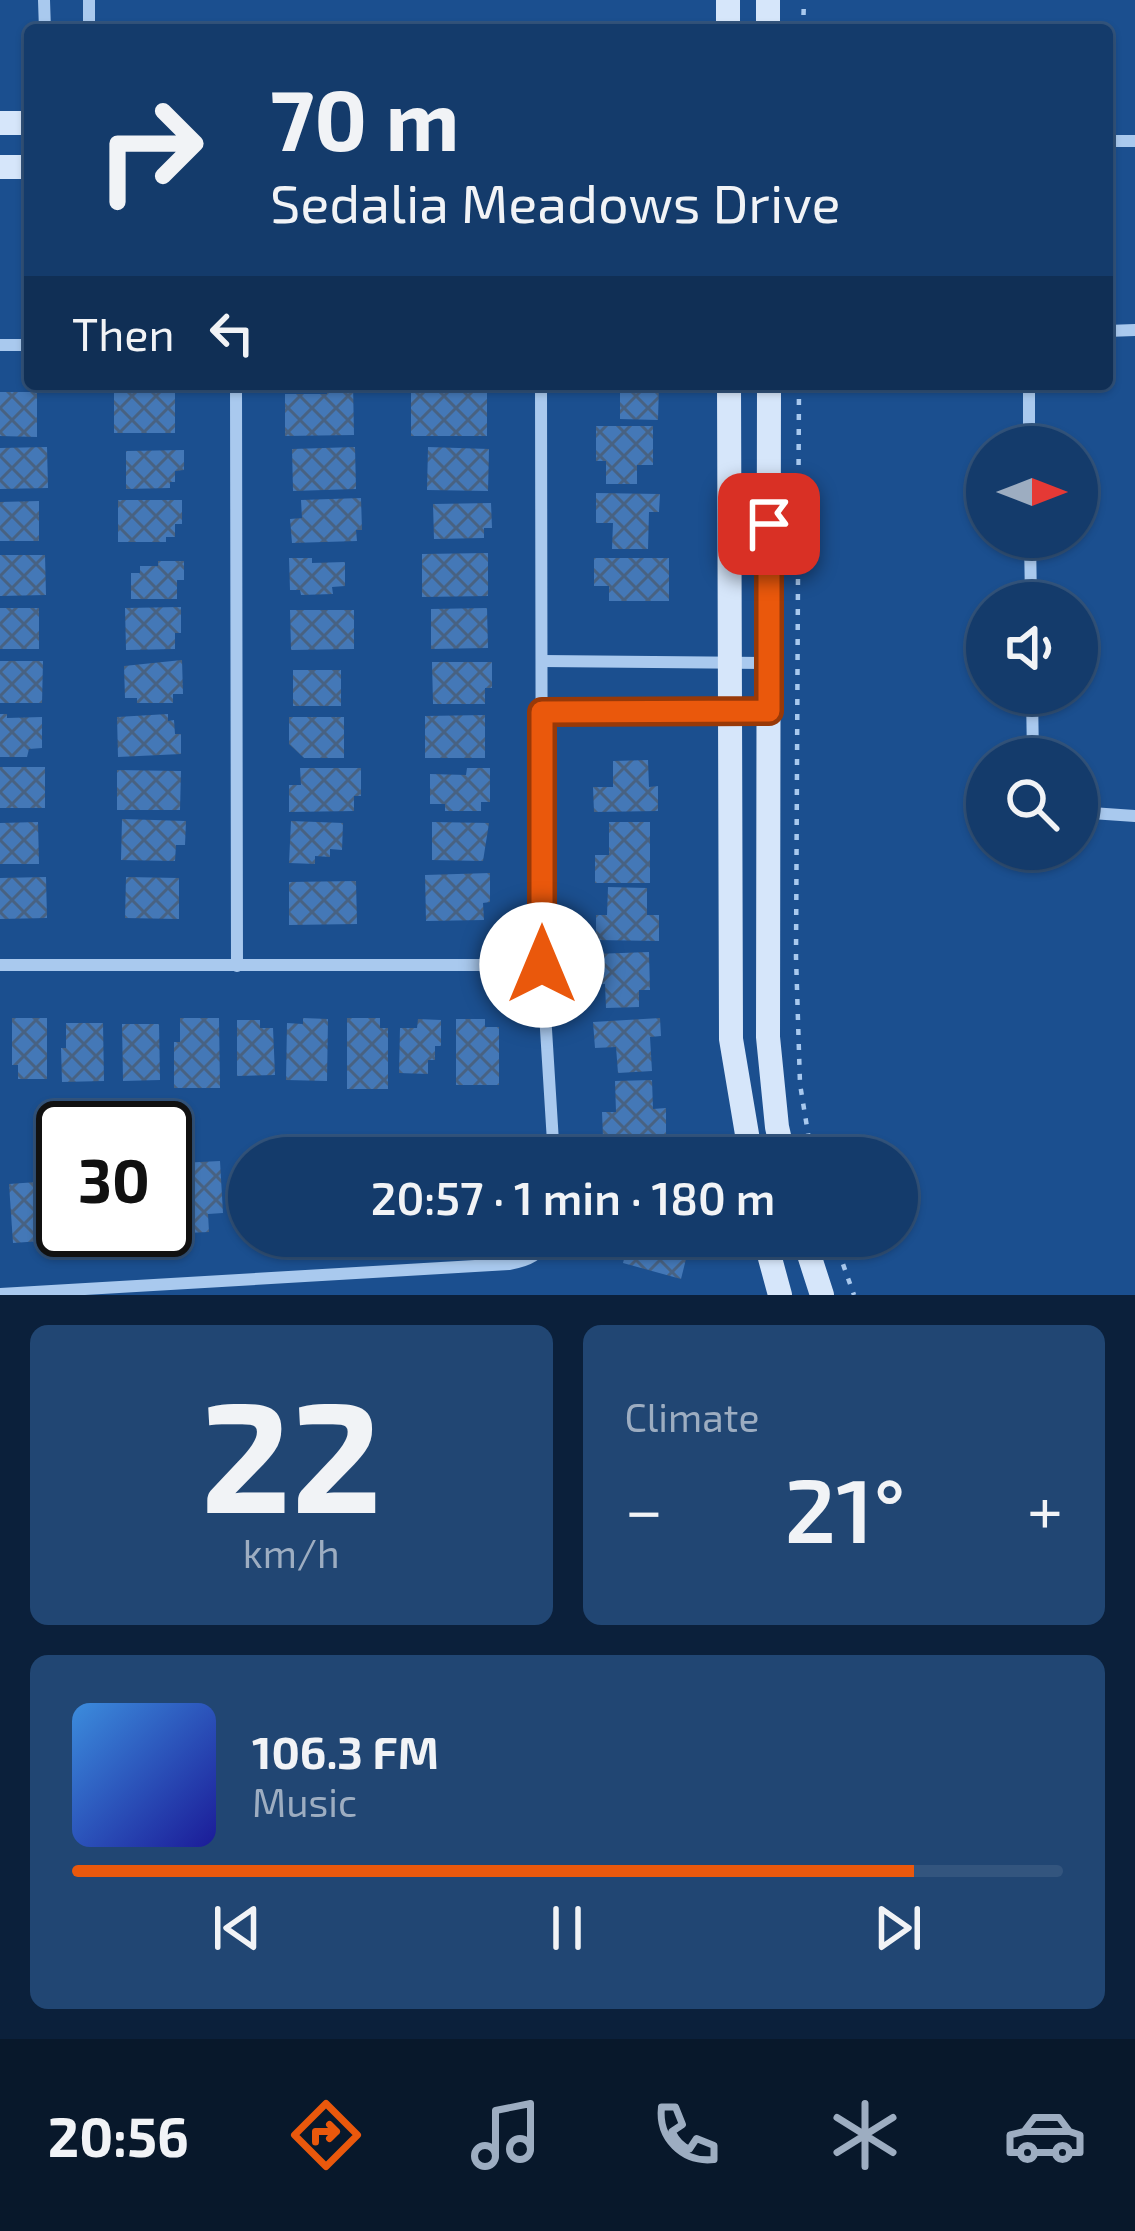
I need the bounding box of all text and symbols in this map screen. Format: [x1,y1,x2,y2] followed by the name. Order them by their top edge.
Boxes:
[270,67,460,168] text: 70 m
[72,72,228,228] icon: right
[270,169,841,234] text: Sedalia Meadows Drive
[199,300,265,366] icon: left
[72,306,175,360] text: Then
[966,426,1098,558] north arrow
[966,426,1098,870] map controls
[718,473,820,575] pin
[736,491,802,557] icon: arrive
[966,582,1098,714] button: sound
[966,738,1098,870] button: search
[479,902,605,1028] position arrow
[36,1101,192,1257] speed limit sign: 30
[371,1170,775,1224] text: 20:57 · 1 min · 180 m
[201,1357,382,1544] text: 22
[625,1393,759,1440] text: Climate
[784,1453,905,1561] text: 21°
[625,1468,663,1547] text: −
[1027,1468,1063,1547] text: +
[243,1529,340,1576] text: km/h
[252,1724,439,1778] text: 106.3 FM
[252,1778,357,1825] text: Music
[204,1895,270,1961] icon: previous
[534,1895,600,1961] icon: pause
[865,1895,931,1961] icon: next
[284,2093,368,2177] icon: directions
[464,2093,548,2177] icon: music
[644,2093,728,2177] icon: phone
[823,2093,907,2177] icon: climate
[1003,2093,1087,2177] icon: car
[48,2103,189,2168] text: 20:56

